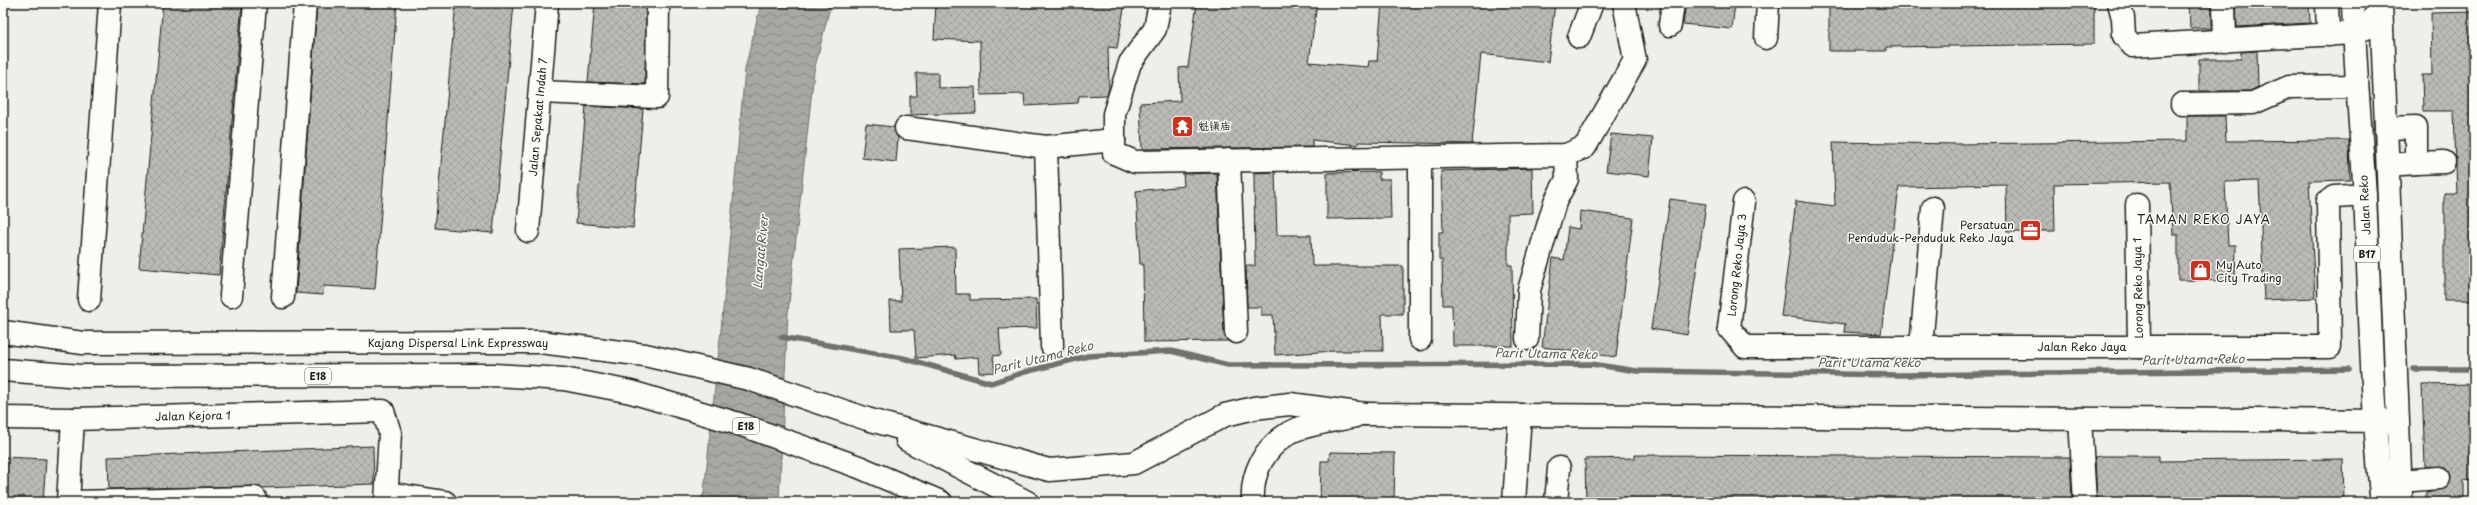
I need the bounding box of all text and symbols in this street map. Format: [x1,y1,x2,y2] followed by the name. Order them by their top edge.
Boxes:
[524,57,551,177] street label: Jalan Sepakat Indah 7
[1169,113,1195,139] temple icon: 魁镇庙
[1198,117,1231,134] place label: 魁镇庙
[2354,175,2375,235] street label: Jalan Reko
[2137,210,2271,228] district label: TAMAN REKO JAYA
[748,213,772,289] water label: Langat River
[1723,213,1750,317] street label: Lorong Reko Jaya 3
[1848,216,2014,246] place label: Persatuan Penduduk-Penduduk Reko Jaya
[2017,218,2043,244] office icon: Persatuan Penduduk-Penduduk Reko Jaya
[2128,237,2147,339] street label: Lorong Reko Jaya 1
[2354,246,2380,262] road number: B17
[2216,256,2282,286] place label: My Auto City Trading
[2188,258,2214,284] shop icon: My Auto City Trading
[368,334,548,351] street label: Kajang Dispersal Link Expressway
[991,336,1096,378] water label: Parit Utama Reko
[2037,338,2127,355] street label: Jalan Reko Jaya
[1494,343,1599,363] water label: Parit Utama Reko
[2141,349,2246,369] water label: Parit Utama Reko
[1818,353,1922,371] water label: Parit Utama Reko
[305,368,331,384] road number: E18
[155,406,231,425] street label: Jalan Kejora 1
[733,418,759,434] road number: E18

